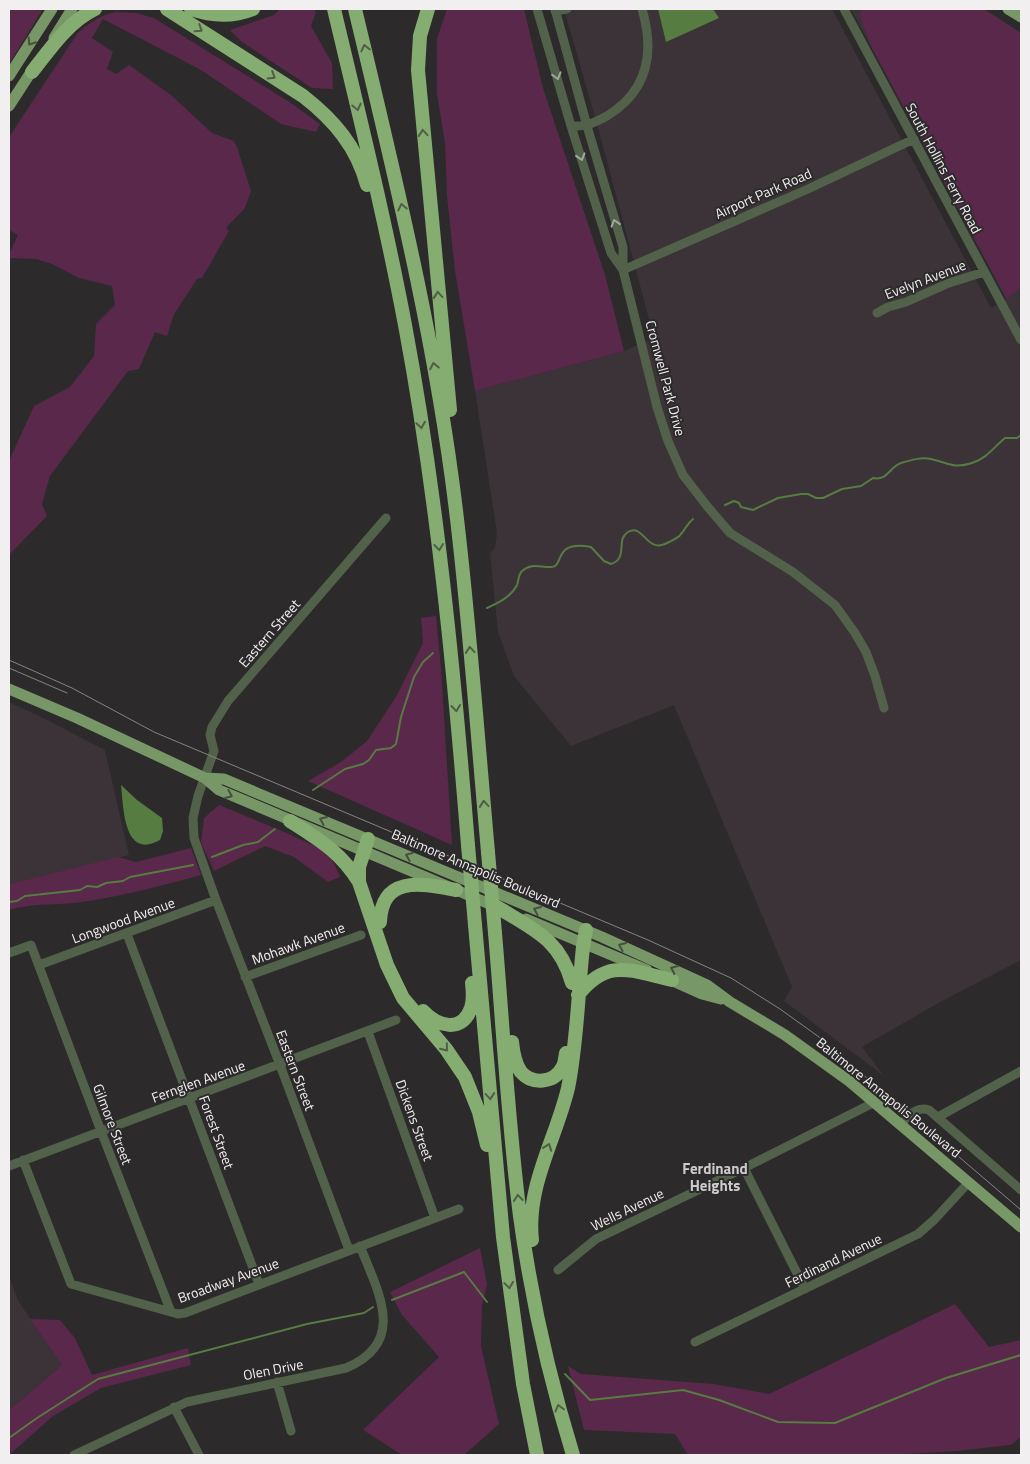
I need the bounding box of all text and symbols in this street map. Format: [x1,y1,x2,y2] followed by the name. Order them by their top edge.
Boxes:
[193,23,202,33] one-way arrow
[27,37,37,46] one-way arrow
[360,44,371,53] one-way arrow
[266,70,276,79] one-way arrow
[551,72,561,80] one-way arrow
[901,99,987,237] street label: South Hollins Ferry Road
[351,103,362,112] one-way arrow
[418,129,429,137] one-way arrow
[575,153,585,161] one-way arrow
[711,162,815,224] street label: Airport Park Road
[397,202,408,211] one-way arrow
[611,219,621,227] one-way arrow
[881,254,969,304] street label: Evelyn Avenue
[433,291,444,299] one-way arrow
[640,318,692,438] street label: Cromwell Park Drive
[429,362,439,370] one-way arrow
[416,420,426,429] one-way arrow
[433,543,444,551] one-way arrow
[233,594,305,672] street label: Eastern Street
[465,646,476,654] one-way arrow
[450,705,461,713] one-way arrow
[224,788,233,799] one-way arrow
[479,799,490,807] one-way arrow
[319,816,328,827] one-way arrow
[388,823,564,913] street label: Baltimore Annapolis Boulevard
[405,852,414,862] one-way arrow
[68,892,178,948] street label: Longwood Avenue
[533,905,542,916] one-way arrow
[248,916,348,970] street label: Mohawk Avenue
[618,941,627,952] one-way arrow
[670,965,679,975] one-way arrow
[271,1027,321,1113] street label: Eastern Street
[812,1032,966,1162] street label: Baltimore Annapolis Boulevard
[439,1042,448,1051] one-way arrow
[148,1054,248,1108] street label: Fernglen Avenue
[391,1076,439,1164] street label: Dickens Street
[88,1081,138,1168] street label: Gilmore Street
[194,1092,240,1172] street label: Forest Street
[485,1092,496,1100] one-way arrow
[543,1143,553,1152] one-way arrow
[682,1157,748,1197] district label: Ferdinand Heights
[587,1182,667,1236] street label: Wells Avenue
[513,1194,524,1202] one-way arrow
[781,1227,885,1293] street label: Ferdinand Avenue
[174,1252,282,1308] street label: Broadway Avenue
[504,1281,514,1290] one-way arrow
[241,1353,305,1385] street label: Olen Drive
[555,1405,565,1413] one-way arrow

